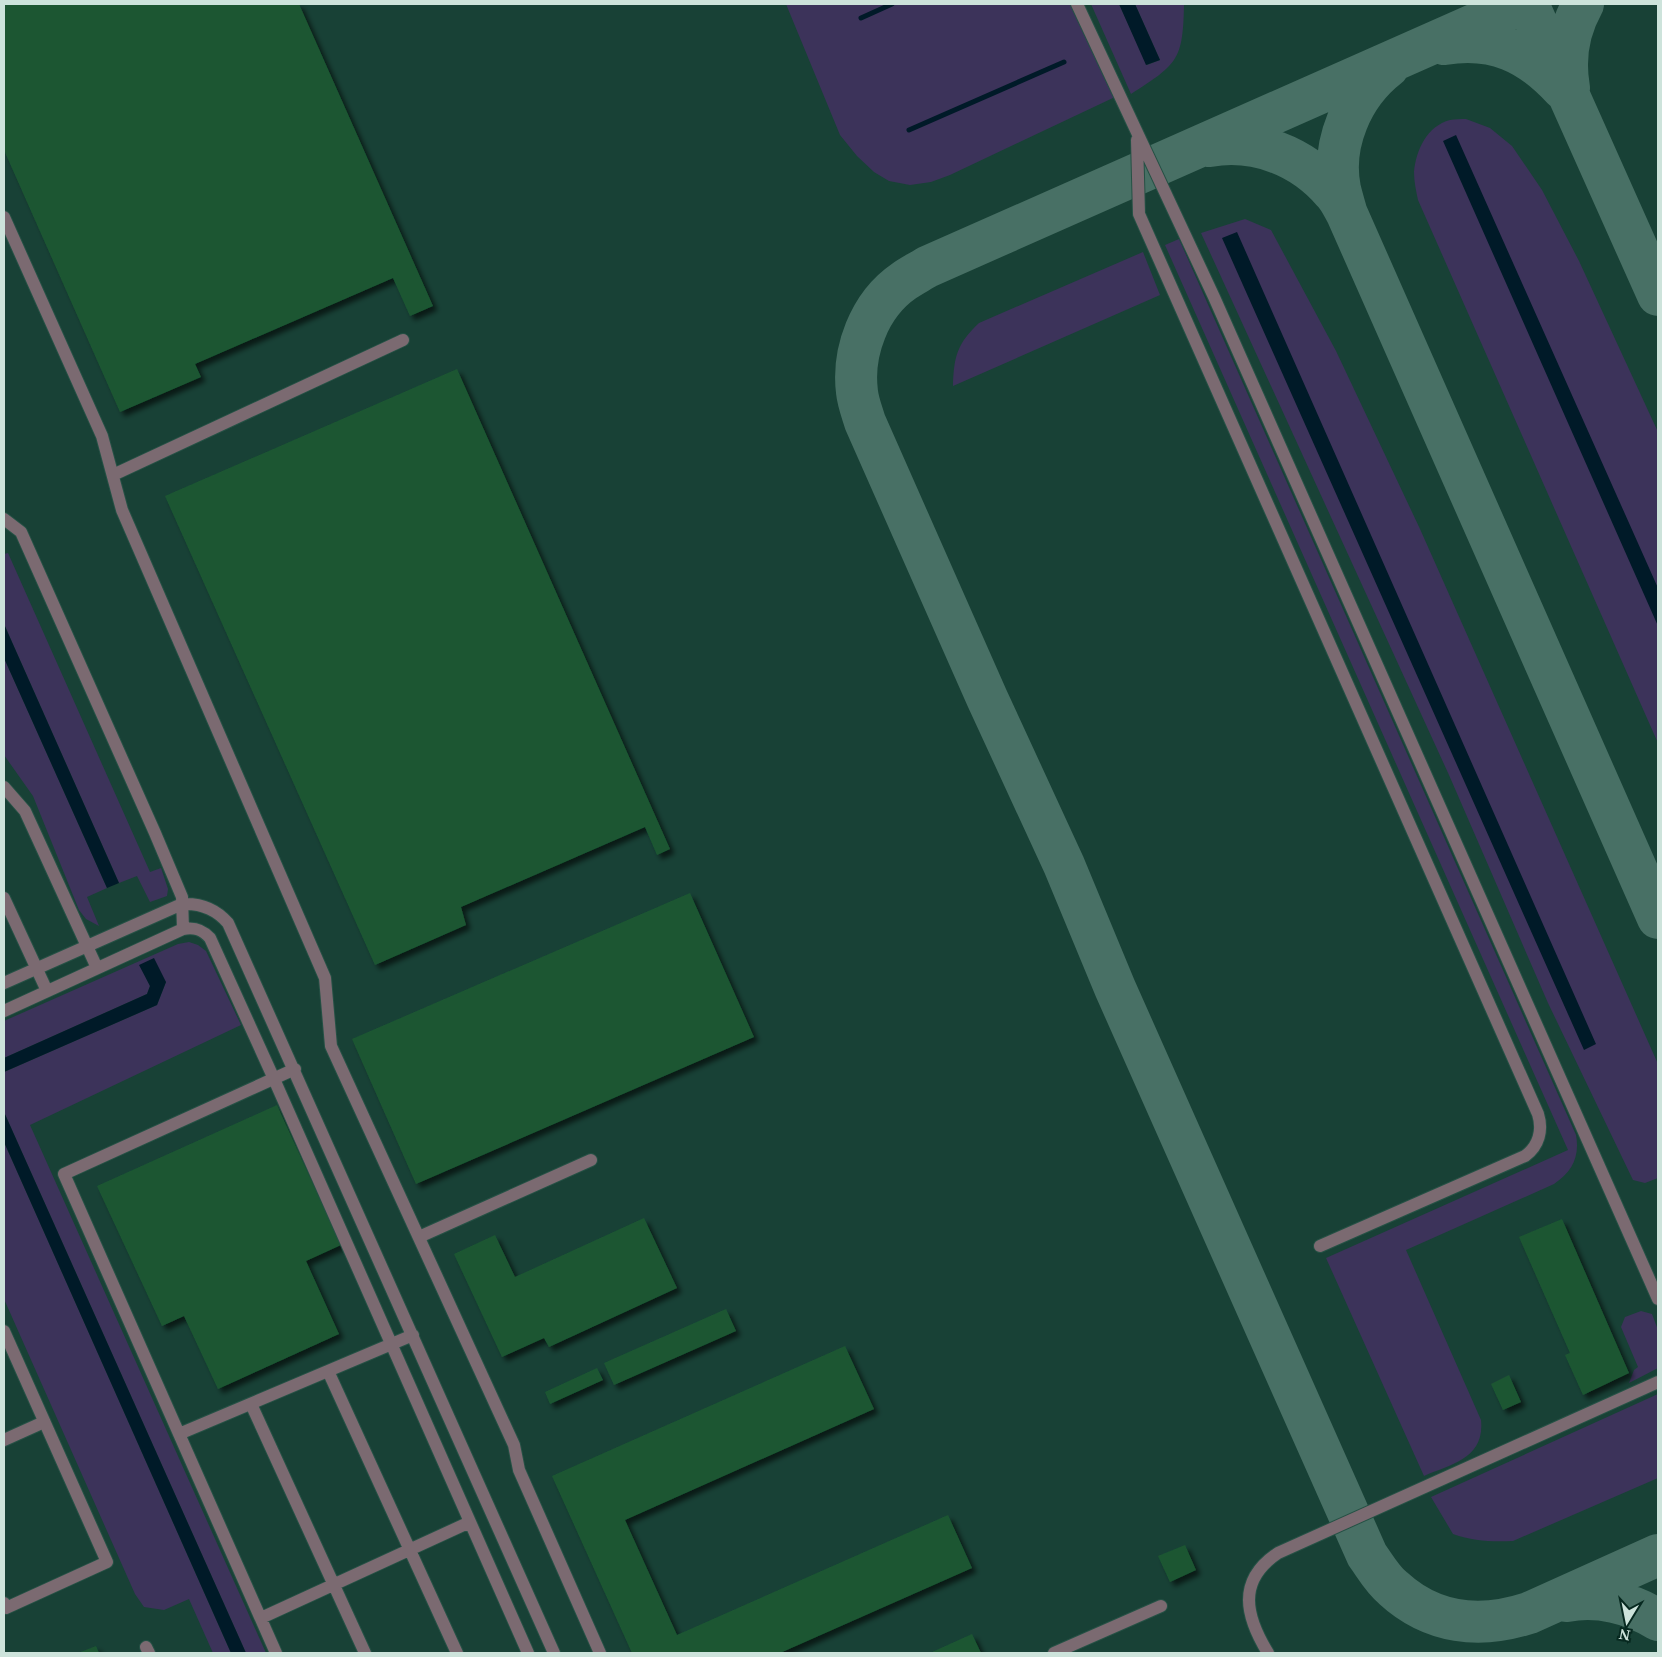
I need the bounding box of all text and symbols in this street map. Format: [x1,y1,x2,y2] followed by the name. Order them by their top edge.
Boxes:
[1602,1597,1652,1647] north arrow
[1618,1625,1632,1646] text: N

